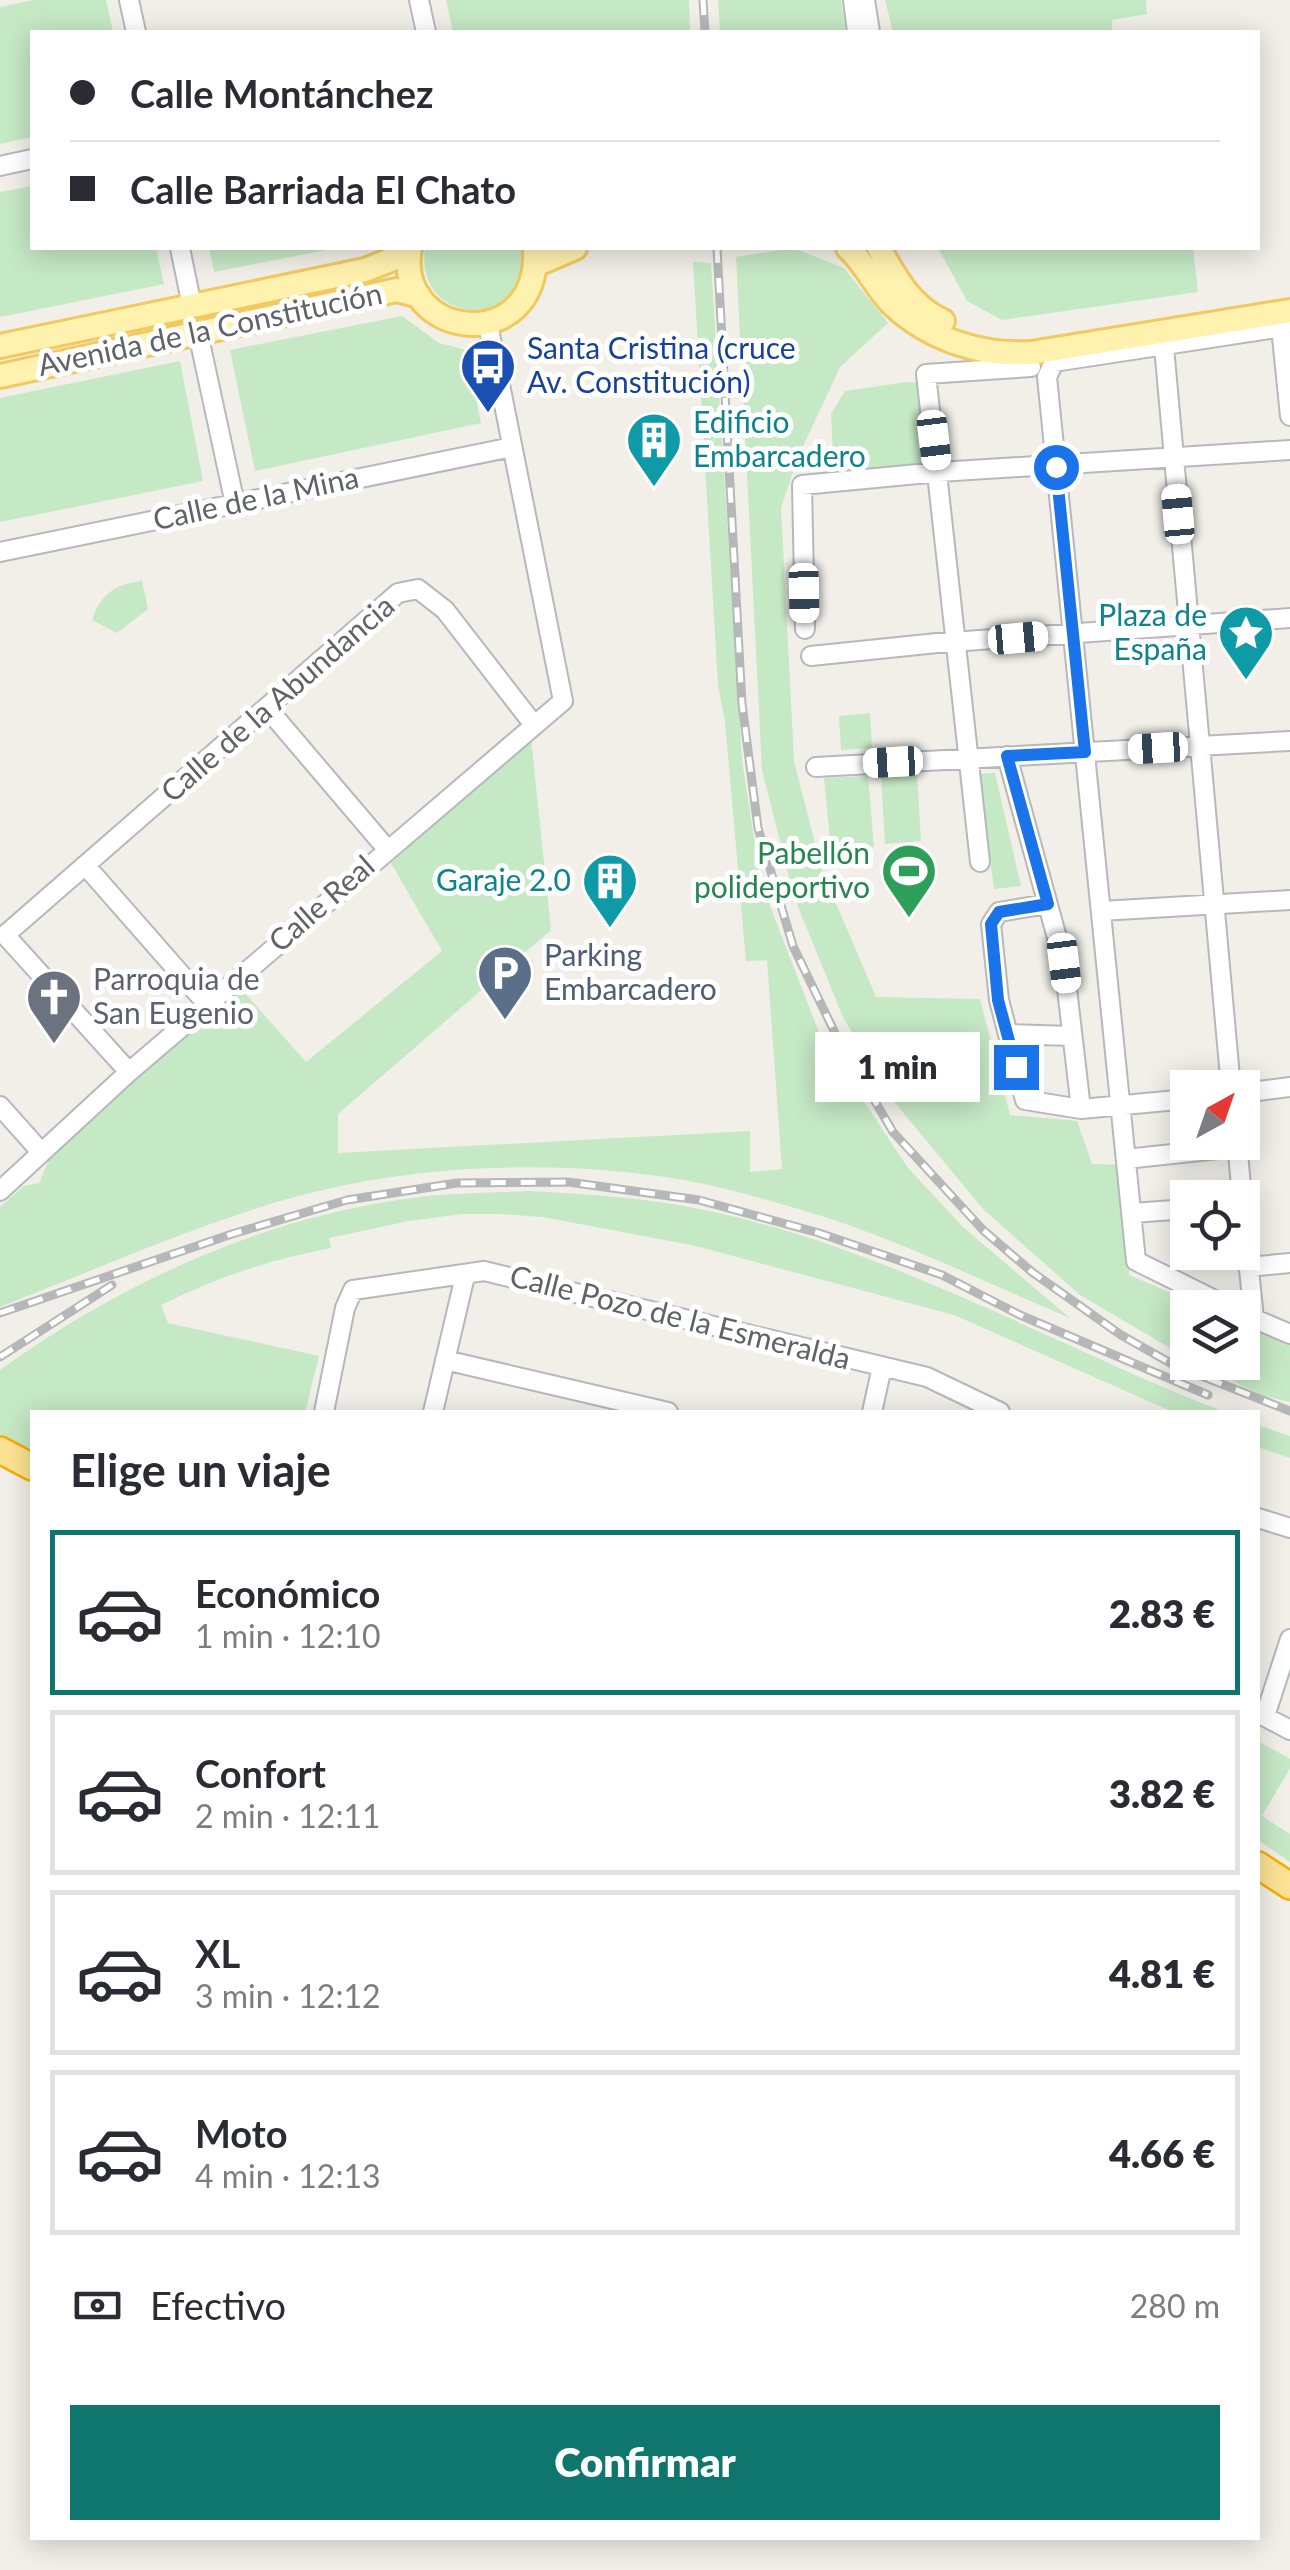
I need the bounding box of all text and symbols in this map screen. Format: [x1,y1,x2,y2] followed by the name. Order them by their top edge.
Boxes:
[130,70,434,116] text: Calle Montánchez
[130,166,516,212] text: Calle Barriada El Chato
[34,274,385,382] street label: Avenida de la Constitución
[527,329,796,399] place label: Santa Cristina (cruce Av. Constitución)
[458,336,518,415] bus stop icon: Santa Cristina (cruce Av. Constitución)
[693,403,866,473] place label: Edificio Embarcadero
[915,408,953,472] car
[624,410,684,489] building icon: Edificio Embarcadero
[1034,445,1079,490] route start
[150,458,362,536] street label: Calle de la Mina
[1160,483,1196,545] car
[788,563,820,623] car
[153,586,401,809] street label: Calle de la Abundancia
[1098,596,1207,666] place label: Plaza de España
[1216,603,1276,682] place icon: Plaza de España
[987,620,1049,656] car
[1127,731,1189,765] car
[862,745,924,779] car
[694,834,870,904] place label: Pabellón polideportivo
[879,841,939,920] sports icon: Pabellón polideportivo
[260,847,381,958] street label: Calle Real
[580,851,640,930] building icon: Garaje 2.0
[436,861,571,897] place label: Garaje 2.0
[1045,931,1083,995] car
[544,936,717,1006] place label: Parking Embarcadero
[475,943,535,1022] parking icon: Parking Embarcadero
[93,960,260,1030] place label: Parroquia de San Eugenio
[24,967,84,1046] church icon: Parroquia de San Eugenio
[816,1032,981,1102] callout: 1 min
[994,1045,1039,1090] route end
[858,1047,937,1086] text: 1 min
[1170,1070,1260,1160] north arrow
[1170,1070,1260,1380] map controls
[1170,1180,1260,1270] button: locate
[507,1256,854,1376] street label: Calle Pozo de la Esmeralda
[1170,1290,1260,1380] button: layers
[70,1443,331,1497] text: Elige un viaje
[75,1568,165,1658] icon: car
[195,1570,380,1616] text: Económico
[1109,1590,1215,1636] text: 2.83 €
[195,1616,381,1655] text: 1 min · 12:10
[75,1748,165,1838] icon: car
[195,1750,326,1796] text: Confort
[1109,1770,1215,1816] text: 3.82 €
[195,1796,381,1835] text: 2 min · 12:11
[75,1928,165,2018] icon: car
[195,1930,240,1976] text: XL
[1109,1950,1215,1996] text: 4.81 €
[195,1976,381,2015] text: 3 min · 12:12
[75,2108,165,2198] icon: car
[195,2110,288,2156] text: Moto
[1109,2130,1215,2176] text: 4.66 €
[195,2156,381,2195] text: 4 min · 12:13
[70,2278,125,2333] icon: cash
[150,2282,286,2328] text: Efectivo
[1130,2286,1220,2325] text: 280 m
[70,2405,1220,2520] button: Confirmar

